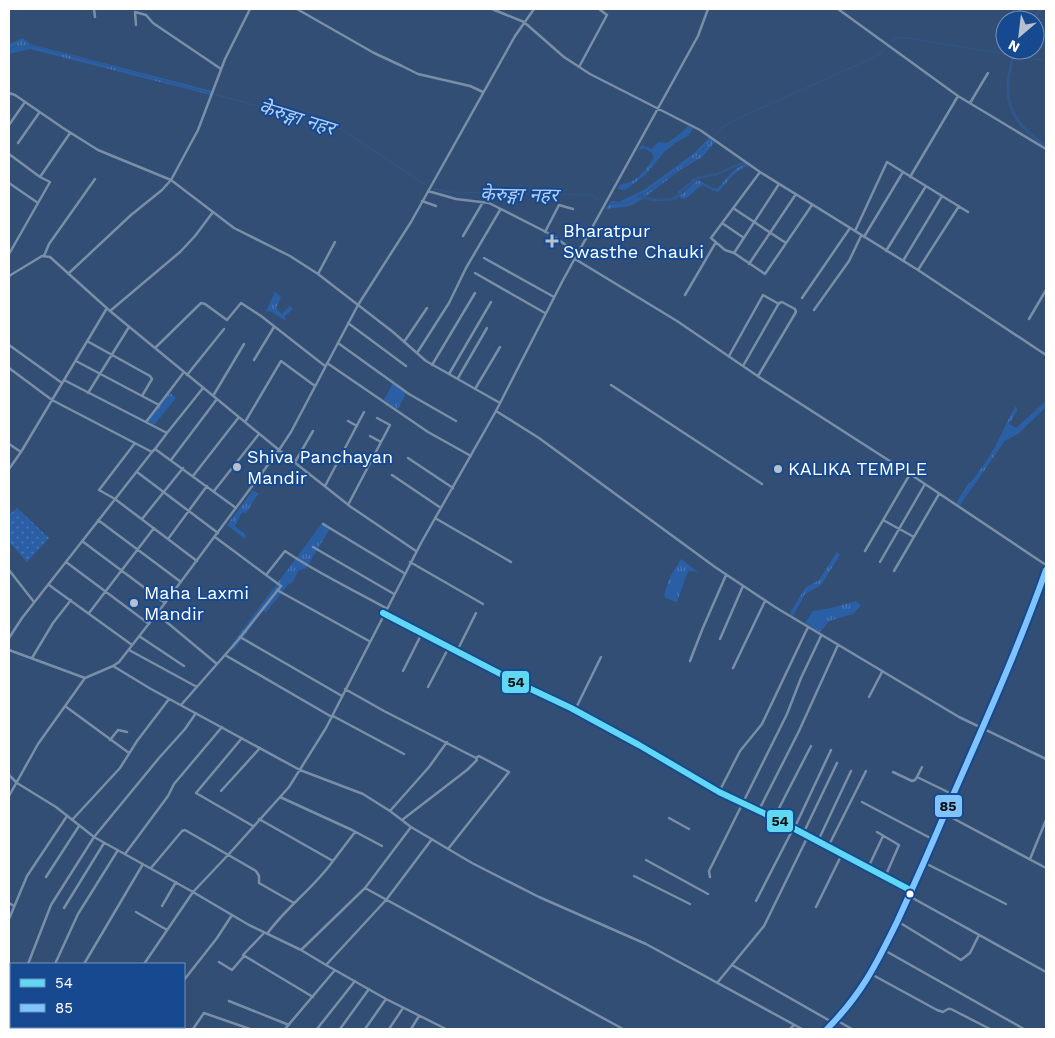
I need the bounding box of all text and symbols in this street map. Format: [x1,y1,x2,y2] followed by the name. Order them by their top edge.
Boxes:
[995,10,1045,60] north arrow
[1006,37,1022,56] text: N
[256,95,341,141] water label: केेरुङ्गा नहर
[480,182,562,207] water label: केरुङ्गा नहर
[563,220,704,262] place label: Bharatpur Swasthe Chauki
[545,234,559,248] marker: Bharatpur Swasthe Chauki
[247,446,393,488] place label: Shiva Panchayan Mandir
[788,458,927,479] place label: KALIKA TEMPLE
[231,461,243,473] marker: Shiva Panchayan Mandir
[772,463,784,475] marker: KALIKA TEMPLE
[144,582,249,624] place label: Maha Laxmi Mandir
[128,597,140,609] marker: Maha Laxmi Mandir
[501,670,530,694] line badge: 54
[507,674,525,690] text: 54
[934,794,963,818] line badge: 85
[940,798,956,814] text: 85
[766,809,794,833] line badge: 54
[771,813,789,829] text: 54
[905,889,915,899] unlabelled marker
[10,963,185,1028] legend
[55,974,73,992] text: 54
[55,999,73,1017] text: 85

